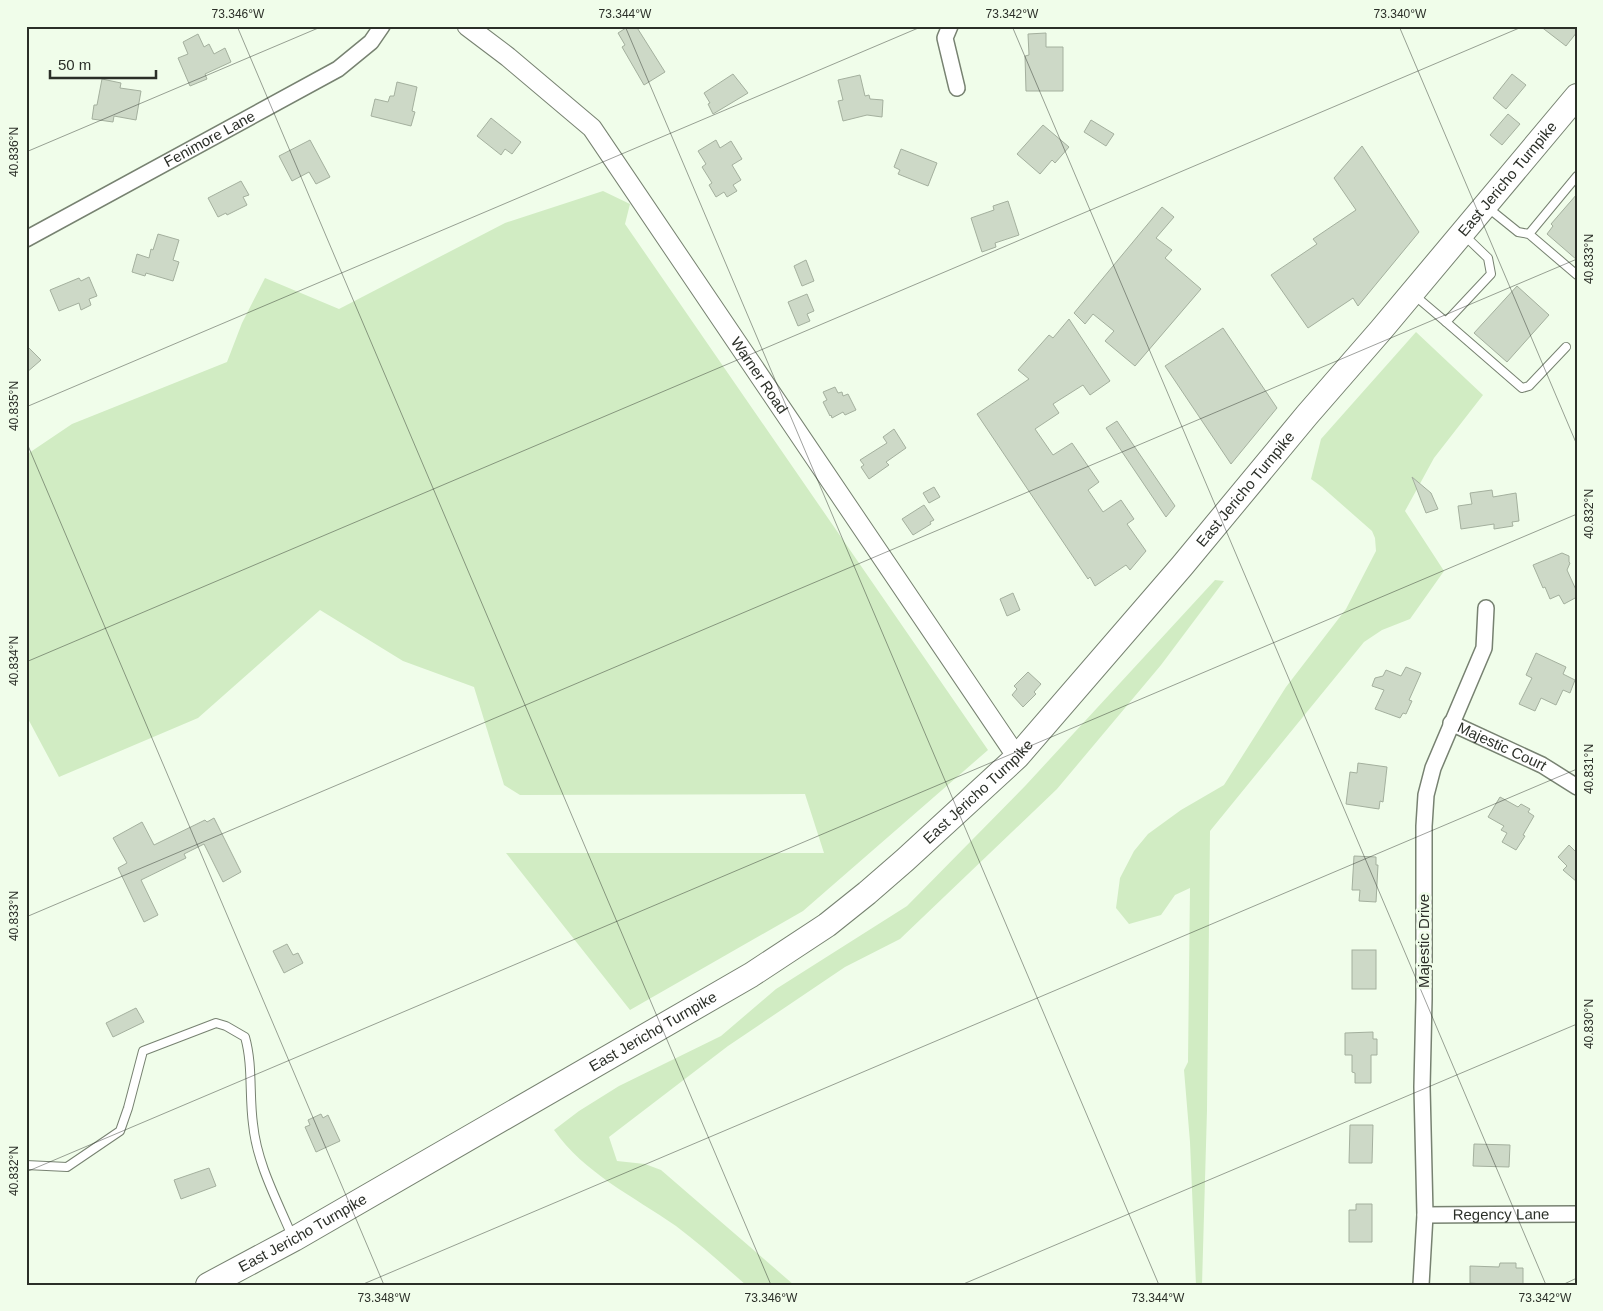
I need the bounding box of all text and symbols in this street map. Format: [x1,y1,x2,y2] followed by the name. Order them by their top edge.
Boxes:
[212,7,265,21] text: 73.346°W
[599,7,652,21] text: 73.344°W
[986,7,1039,21] text: 73.342°W
[1374,7,1427,21] text: 73.340°W
[50,48,156,80] scale bar
[58,56,91,73] text: 50 m
[161,107,258,170] street label: Fenimore Lane
[1454,118,1560,240] street label: East Jericho Turnpike
[7,127,21,177] text: 40.836°N
[1582,234,1596,284] text: 40.833°N
[728,334,791,417] street label: Warner Road
[7,381,21,431] text: 40.835°N
[1193,428,1298,550] street label: East Jericho Turnpike
[1582,489,1596,539] text: 40.832°N
[7,636,21,686] text: 40.834°N
[1455,718,1551,774] street label: Majestic Court
[920,736,1036,847] street label: East Jericho Turnpike
[1582,744,1596,794] text: 40.831°N
[7,891,21,941] text: 40.833°N
[1415,894,1432,988] street label: Majestic Drive
[586,988,719,1075] street label: East Jericho Turnpike
[1582,999,1596,1049] text: 40.830°N
[7,1146,21,1196] text: 40.832°N
[235,1190,370,1275] street label: East Jericho Turnpike
[1453,1205,1549,1223] street label: Regency Lane
[358,1291,411,1305] text: 73.348°W
[745,1291,798,1305] text: 73.346°W
[1132,1291,1185,1305] text: 73.344°W
[1519,1291,1572,1305] text: 73.342°W

